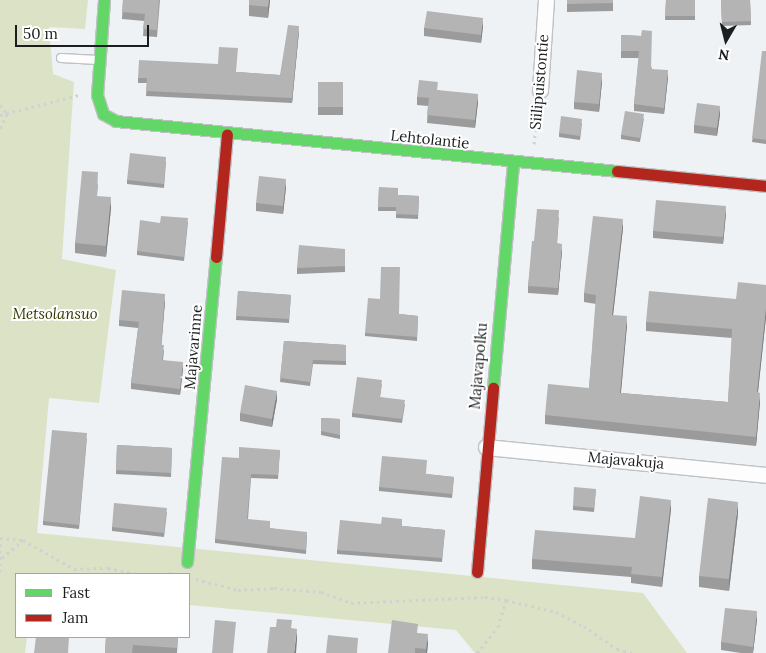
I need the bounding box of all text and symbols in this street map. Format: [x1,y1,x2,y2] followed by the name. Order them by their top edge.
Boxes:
[18,15,151,47] scale bar
[701,15,751,65] north arrow
[23,24,58,43] text: 50 m
[526,33,552,131] street label: Siilipuistontie
[717,45,731,65] text: N
[390,126,470,152] street label: Lehtolantie
[180,304,206,390] street label: Majavarinne
[12,305,98,323] park label: Metsolansuo
[465,322,491,410] street label: Majavapolku
[587,448,665,472] street label: Majavakuja
[15,573,190,638] legend
[62,583,90,602] text: Fast
[62,608,89,627] text: Jam

